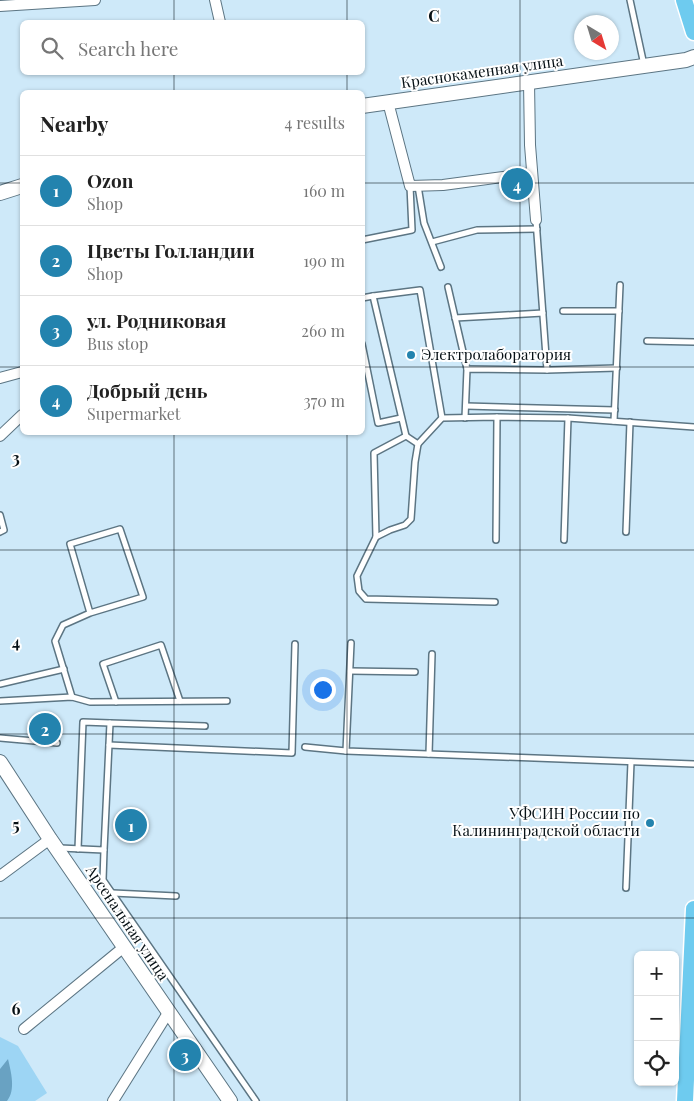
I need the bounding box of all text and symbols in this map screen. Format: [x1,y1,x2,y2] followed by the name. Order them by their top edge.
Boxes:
[428,5,440,26] text: C
[574,15,619,60] north arrow
[20,20,365,75] search box
[38,34,66,62] icon: search
[78,35,178,61] text: Search here
[400,50,565,92] street label: Краснокаменная улица
[40,109,109,137] text: Nearby
[284,112,345,133] text: 4 results
[501,165,533,203] pin: 4
[87,167,133,193] text: Ozon
[53,180,59,201] text: 1
[303,180,345,201] text: 160 m
[87,193,123,214] text: Shop
[87,237,255,263] text: Цветы Голландии
[52,250,60,271] text: 2
[303,250,345,271] text: 190 m
[87,263,123,284] text: Shop
[87,307,226,333] text: ул. Родниковая
[52,320,60,341] text: 3
[301,320,345,341] text: 260 m
[87,333,148,354] text: Bus stop
[421,344,571,364] place label: Электролаборатория
[405,349,417,361] marker: Электролаборатория
[87,377,207,403] text: Добрый день
[52,390,60,411] text: 4
[303,390,345,411] text: 370 m
[87,403,181,424] text: Supermarket
[12,447,20,468] text: 3
[12,631,20,652] text: 4
[310,677,336,703] your location
[29,710,61,748] pin: 2
[452,803,640,840] place label: УФСИН России по Калининградской области
[115,806,147,844] pin: 1
[12,814,20,835] text: 5
[644,817,656,829] marker: УФСИН России по Калининградской области
[81,860,174,984] street label: Арсенальная улица
[634,951,679,1086] map controls
[634,951,679,996] button: +
[634,996,679,1041] button: −
[12,998,21,1019] text: 6
[169,1036,201,1074] pin: 3
[634,1041,679,1086] button: locate

